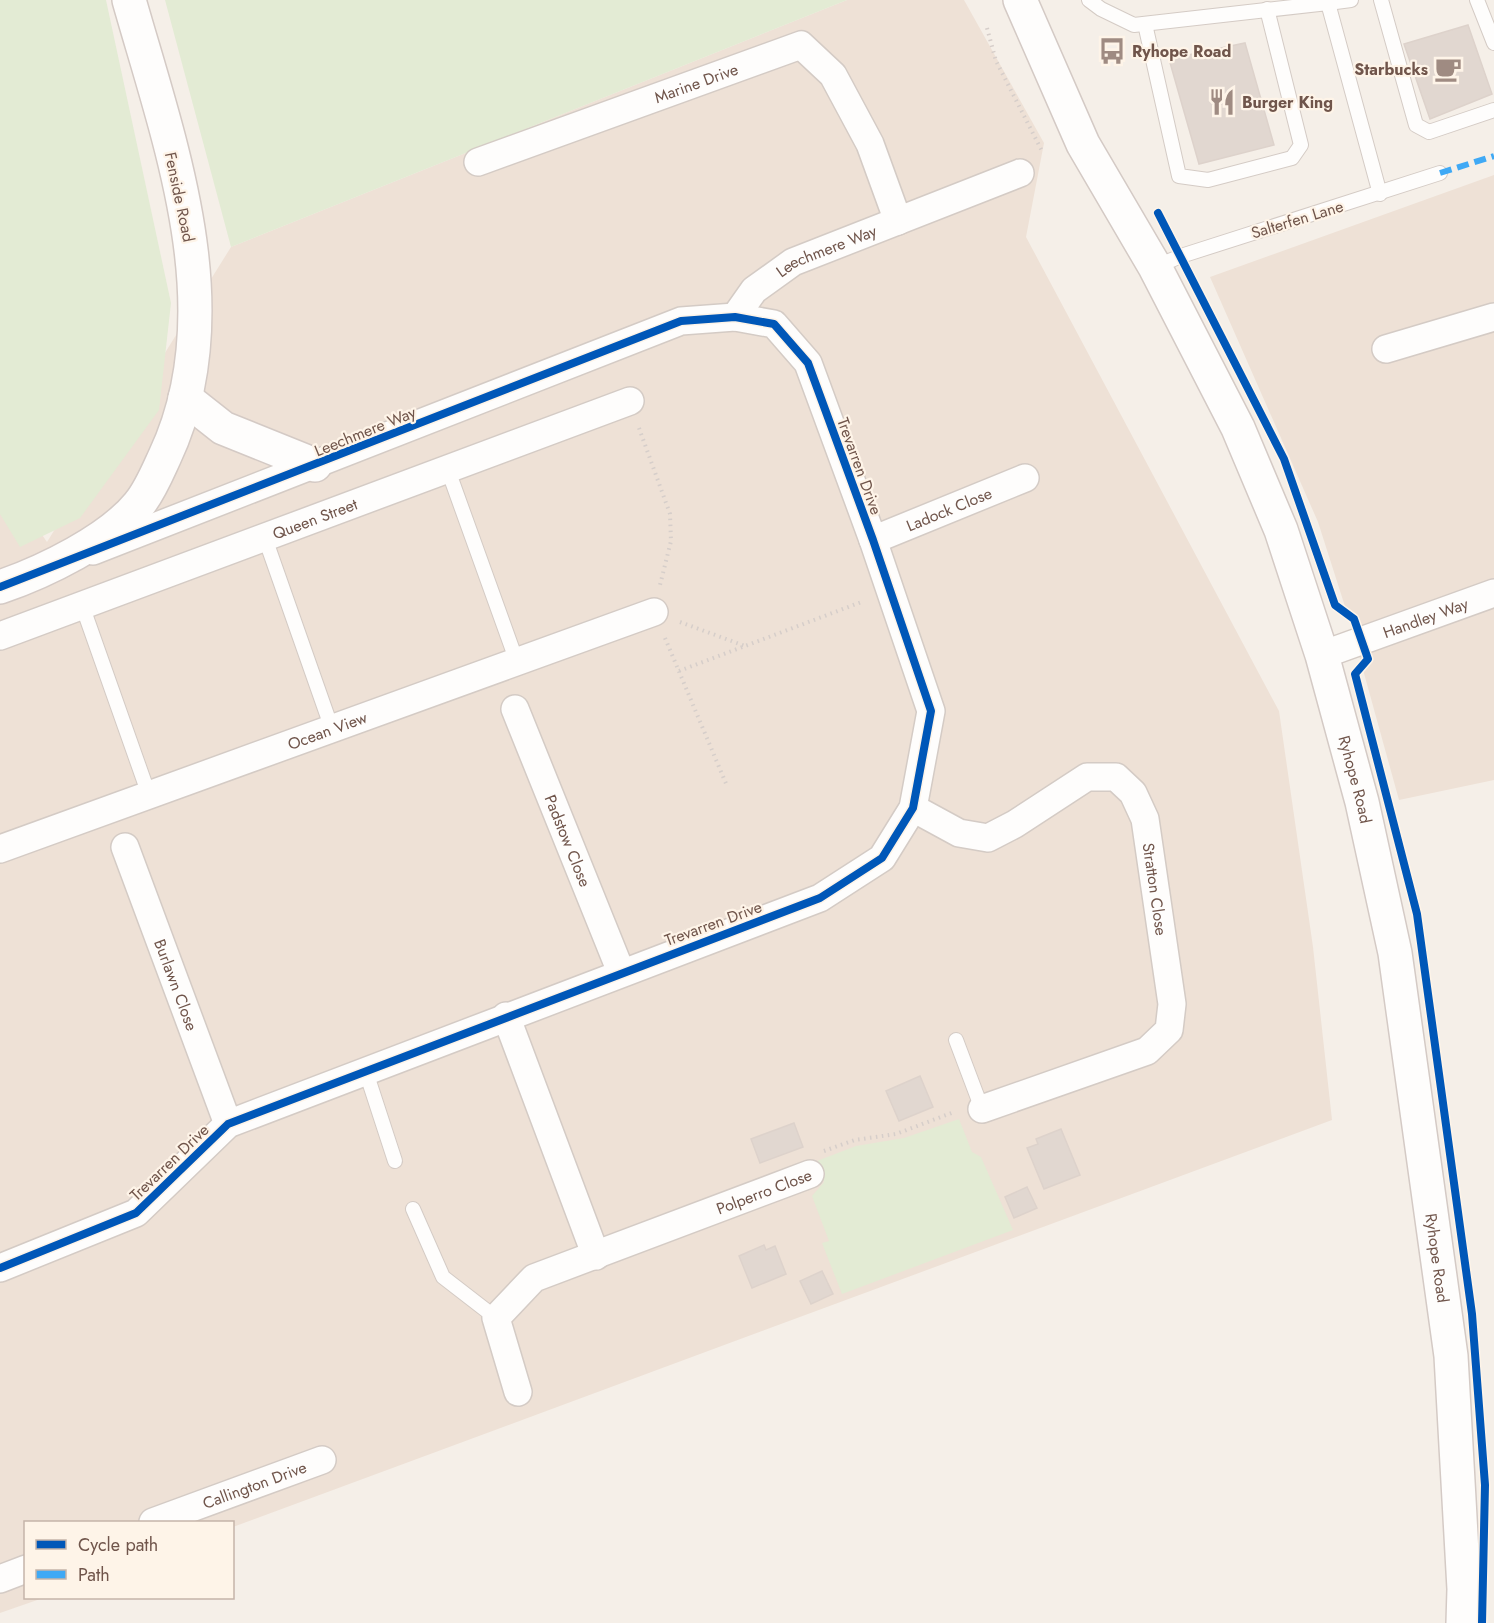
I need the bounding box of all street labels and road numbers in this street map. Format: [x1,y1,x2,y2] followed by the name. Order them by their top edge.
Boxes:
[651,58,741,109] street label: Marine Drive
[159,150,200,244] street label: Fenside Road
[1248,195,1346,244] street label: Salterfen Lane
[771,219,881,283] street label: Leechmere Way
[311,400,420,462] street label: Leechmere Way
[831,414,888,518] street label: Trevarren Drive
[903,482,995,537] street label: Ladock Close
[269,493,361,545] street label: Queen Street
[1380,592,1472,644] street label: Handley Way
[284,706,370,756] street label: Ocean View
[1332,733,1377,826] street label: Ryhope Road
[539,791,597,891] street label: Padstow Close
[1137,841,1173,937] street label: Stratton Close
[661,895,765,952] street label: Trevarren Drive
[148,936,203,1034] street label: Burlawn Close
[125,1119,214,1206] street label: Trevarren Drive
[713,1163,815,1220] street label: Polperro Close
[1419,1212,1454,1304] street label: Ryhope Road
[199,1456,310,1515] street label: Callington Drive

